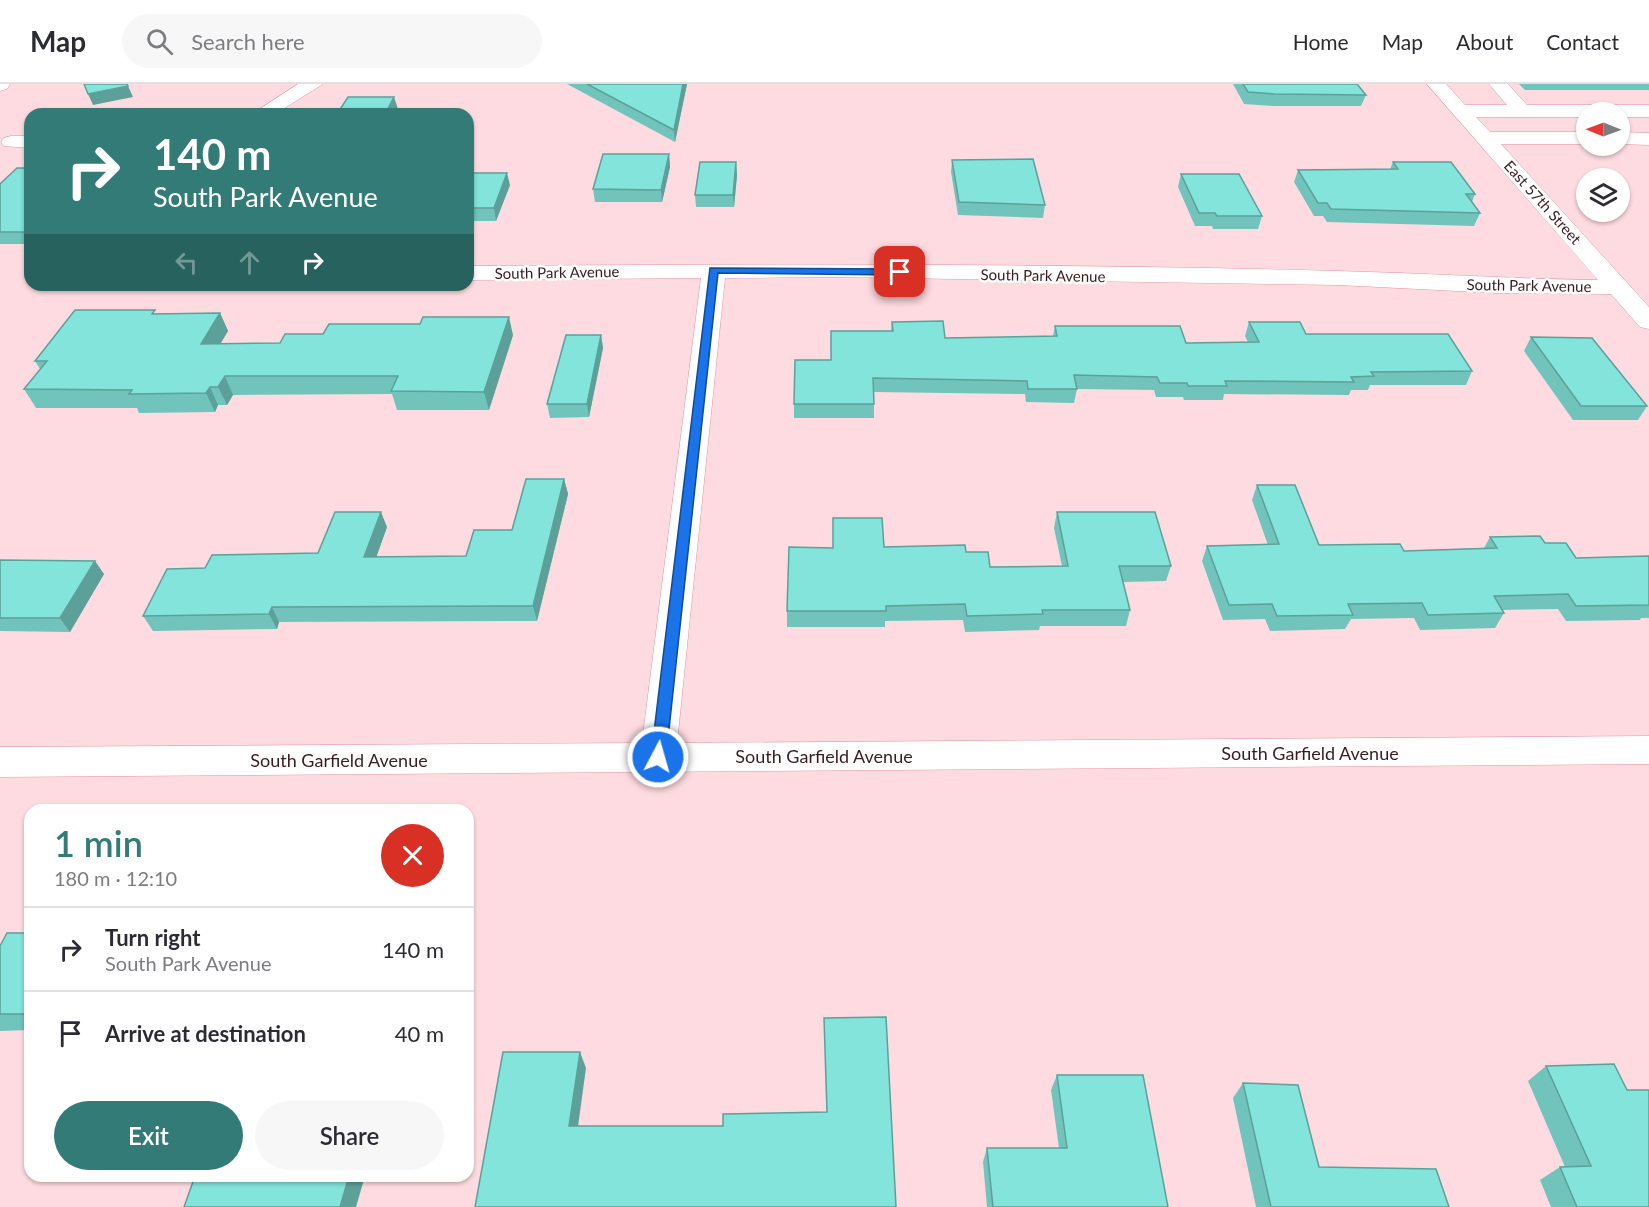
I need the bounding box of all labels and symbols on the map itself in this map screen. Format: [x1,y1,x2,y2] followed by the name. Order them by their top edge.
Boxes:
[1576,102,1630,156] north arrow
[1501,157,1586,248] street label: East 57th Street
[874,246,925,297] pin
[494,262,620,282] street label: South Park Avenue
[980,265,1106,285] street label: South Park Avenue
[1466,275,1592,295] street label: South Park Avenue
[626,725,690,789] position arrow
[1221,742,1399,764] street label: South Garfield Avenue
[735,745,913,767] street label: South Garfield Avenue
[250,749,428,771] street label: South Garfield Avenue

